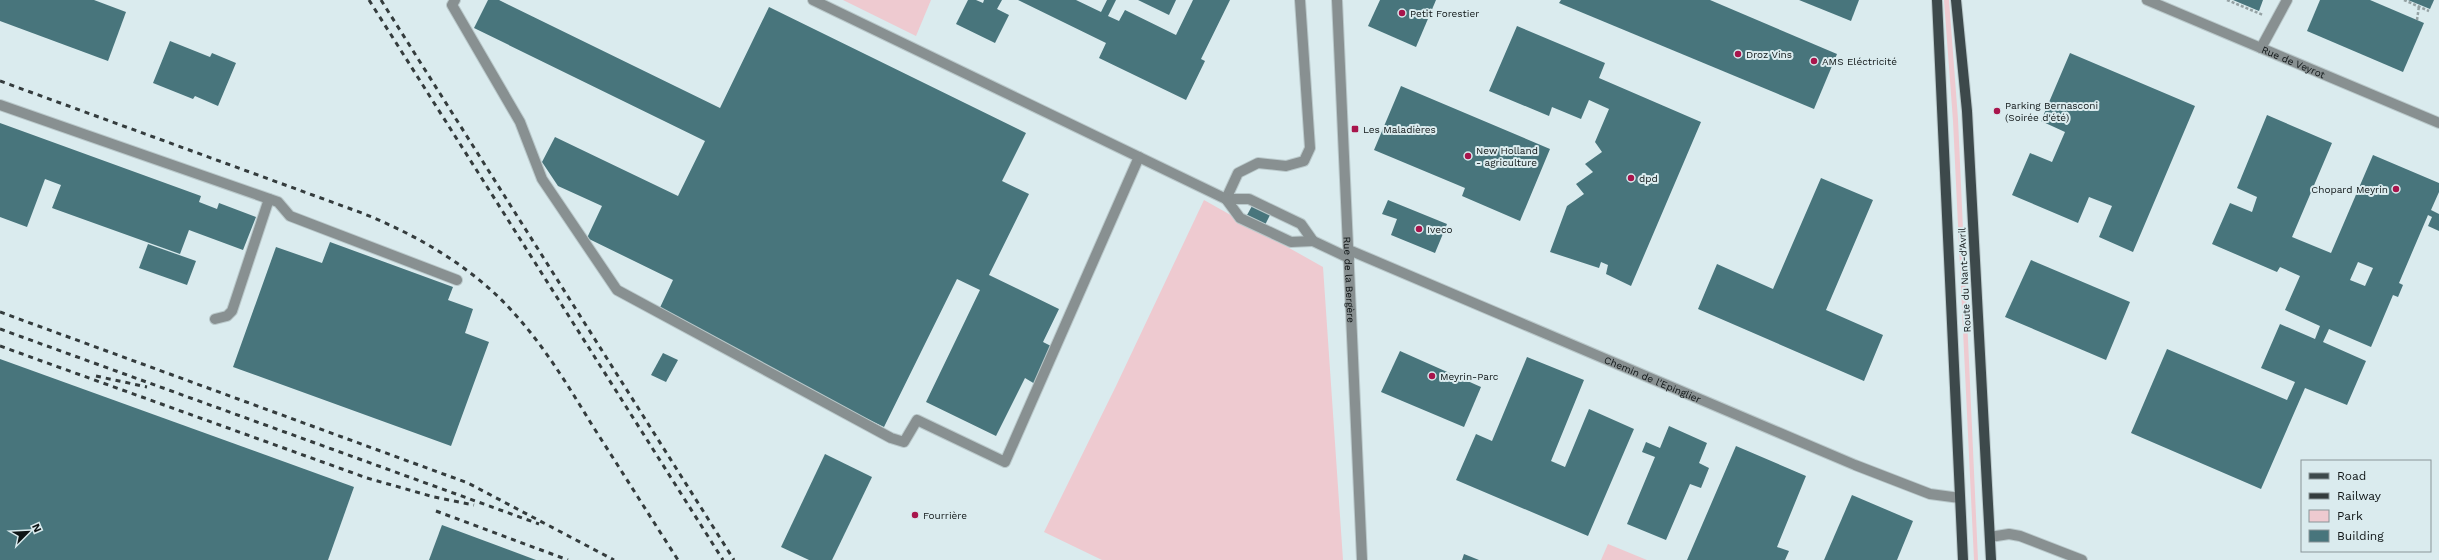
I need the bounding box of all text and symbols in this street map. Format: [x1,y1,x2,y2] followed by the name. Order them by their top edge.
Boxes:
[1397,8,1407,18] marker: Petit Forestier
[1410,8,1479,19] place label: Petit Forestier
[2260,44,2327,81] street label: Rue de Veyrot
[1733,49,1743,59] marker: Droz Vins
[1746,49,1792,60] place label: Droz Vins
[1809,56,1819,66] marker: AMS Eléctricité
[1822,56,1897,67] place label: AMS Eléctricité
[2005,100,2098,123] place label: Parking Bernasconi (Soirée d'été)
[1992,106,2002,116] marker: Parking Bernasconi (Soirée d'été)
[1350,124,1360,134] marker: Les Maladières
[1363,124,1436,135] place label: Les Maladières
[1476,145,1538,168] place label: New Holland - agriculture
[1463,151,1473,161] marker: New Holland - agriculture
[1626,173,1636,183] marker: dpd
[1639,173,1658,184] place label: dpd
[2311,184,2388,195] place label: Chopard Meyrin
[2391,184,2401,194] marker: Chopard Meyrin
[1414,224,1424,234] marker: Iveco
[1427,224,1453,235] place label: Iveco
[1956,227,1973,333] street label: Route du Nant-d'Avril
[1342,236,1356,323] street label: Rue de la Bergère
[1603,354,1702,405] street label: Chemin de l'Epinglier
[1427,371,1437,381] marker: Meyrin-Parc
[1440,371,1499,382] place label: Meyrin-Parc
[2301,460,2431,552] legend
[2337,469,2366,483] text: Road
[2337,489,2382,503] text: Railway
[2337,509,2363,523] text: Park
[910,510,920,520] marker: Fourrière
[923,510,967,521] place label: Fourrière
[8,512,48,552] north arrow
[29,522,44,535] text: N
[2337,529,2384,543] text: Building

